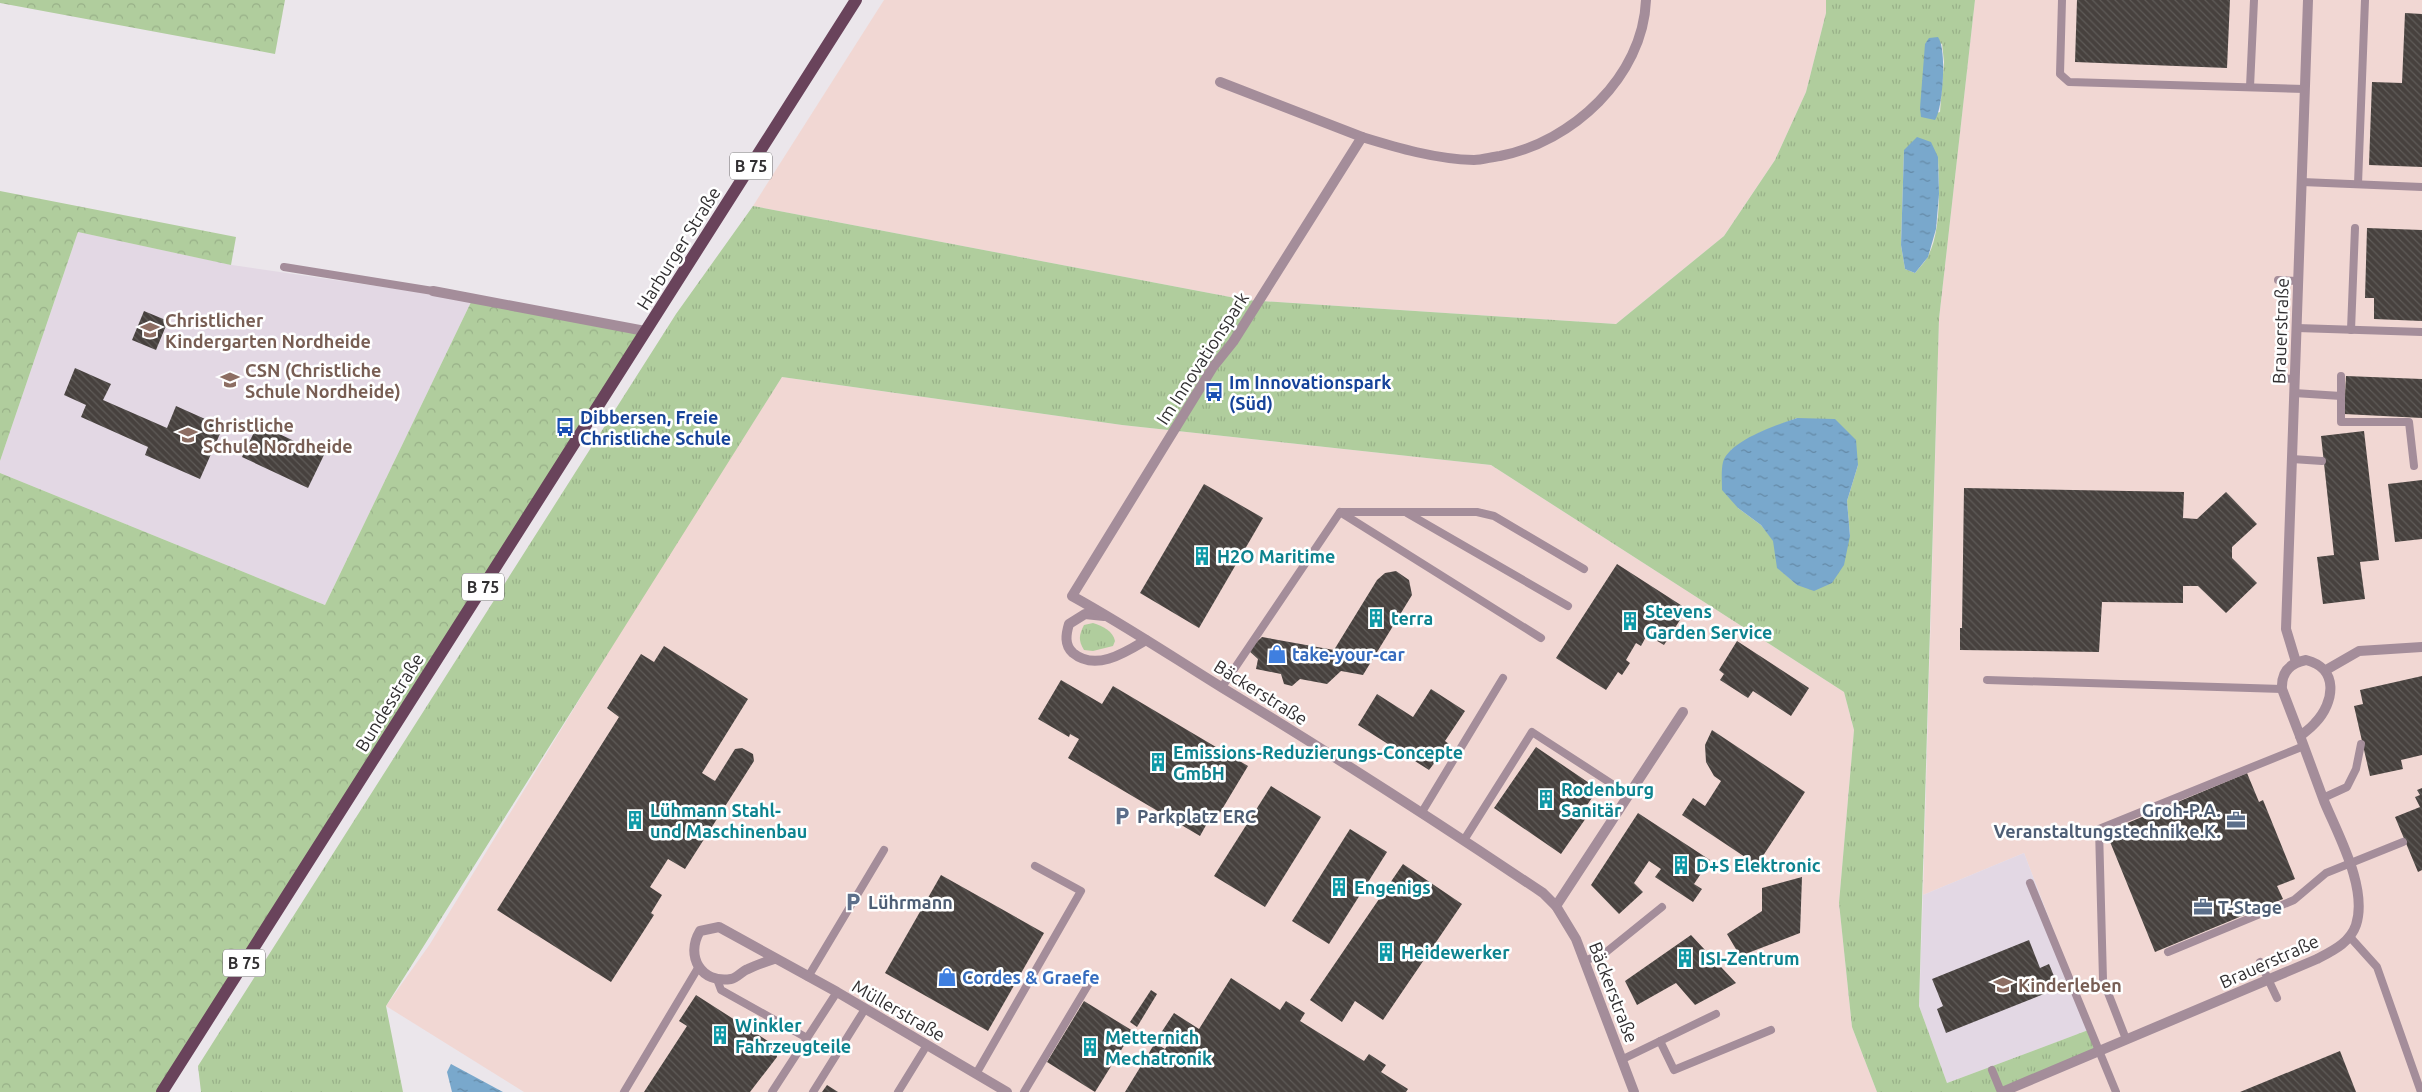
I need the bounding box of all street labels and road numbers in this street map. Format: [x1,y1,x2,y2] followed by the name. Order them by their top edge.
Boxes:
[730,153,772,180] road number: B 75
[632,183,724,313] street label: Harburger Straße
[2268,278,2292,384] street label: Brauerstraße
[1152,288,1252,428] street label: Im Innovationspark
[462,574,504,600] road number: B 75
[351,649,427,755] street label: Bundesstraße
[1211,655,1311,729] street label: Bäckerstraße
[2216,930,2322,992] street label: Brauerstraße
[1586,939,1642,1045] street label: Bäckerstraße
[223,950,265,976] road number: B 75
[849,975,949,1045] street label: Müllerstraße

